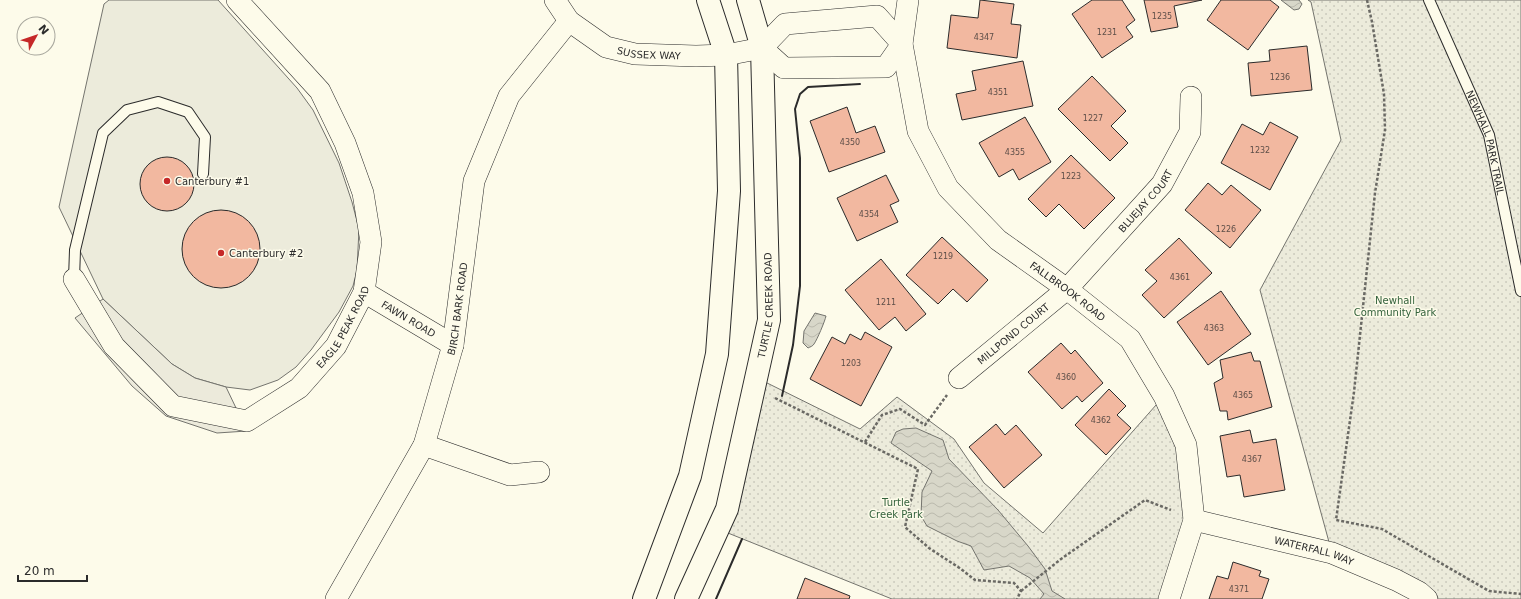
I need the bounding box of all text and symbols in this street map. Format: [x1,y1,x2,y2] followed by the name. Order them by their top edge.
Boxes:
[1152,12,1172,21] house number: 1235
[16,16,56,56] north arrow
[35,22,51,38] text: N
[1097,28,1117,37] house number: 1231
[974,33,994,42] house number: 4347
[616,44,682,61] street label: SUSSEX WAY
[1270,73,1290,82] house number: 1236
[988,88,1008,97] house number: 4351
[1464,89,1507,196] street label: NEWHALL PARK TRAIL
[1083,114,1103,123] house number: 1227
[840,138,860,147] house number: 4350
[1250,146,1270,155] house number: 1232
[1005,148,1025,157] house number: 4355
[1116,167,1175,234] street label: BLUEJAY COURT
[1061,172,1081,181] house number: 1223
[162,176,172,186] marker: Canterbury #1
[175,176,249,187] place label: Canterbury #1
[859,210,879,219] house number: 4354
[1216,225,1236,234] house number: 1226
[216,248,226,258] marker: Canterbury #2
[229,248,303,259] place label: Canterbury #2
[755,252,775,360] street label: TURTLE CREEK ROAD
[933,252,953,261] house number: 1219
[1028,259,1108,323] street label: FALLBROOK ROAD
[445,261,469,356] street label: BIRCH BARK ROAD
[1170,273,1190,282] house number: 4361
[314,285,370,370] street label: EAGLE PEAK ROAD
[1354,295,1437,318] park label: Newhall Community Park
[380,298,438,339] street label: FAWN ROAD
[876,298,896,307] house number: 1211
[975,300,1052,366] street label: MILLPOND COURT
[1204,324,1224,333] house number: 4363
[841,359,861,368] house number: 1203
[1056,373,1076,382] house number: 4360
[1233,391,1253,400] house number: 4365
[1091,416,1111,425] house number: 4362
[1242,455,1262,464] house number: 4367
[869,497,923,520] park label: Turtle Creek Park
[1273,534,1356,567] street label: WATERFALL WAY
[18,557,87,583] scale bar
[24,564,55,578] text: 20 m
[1229,585,1249,594] house number: 4371

